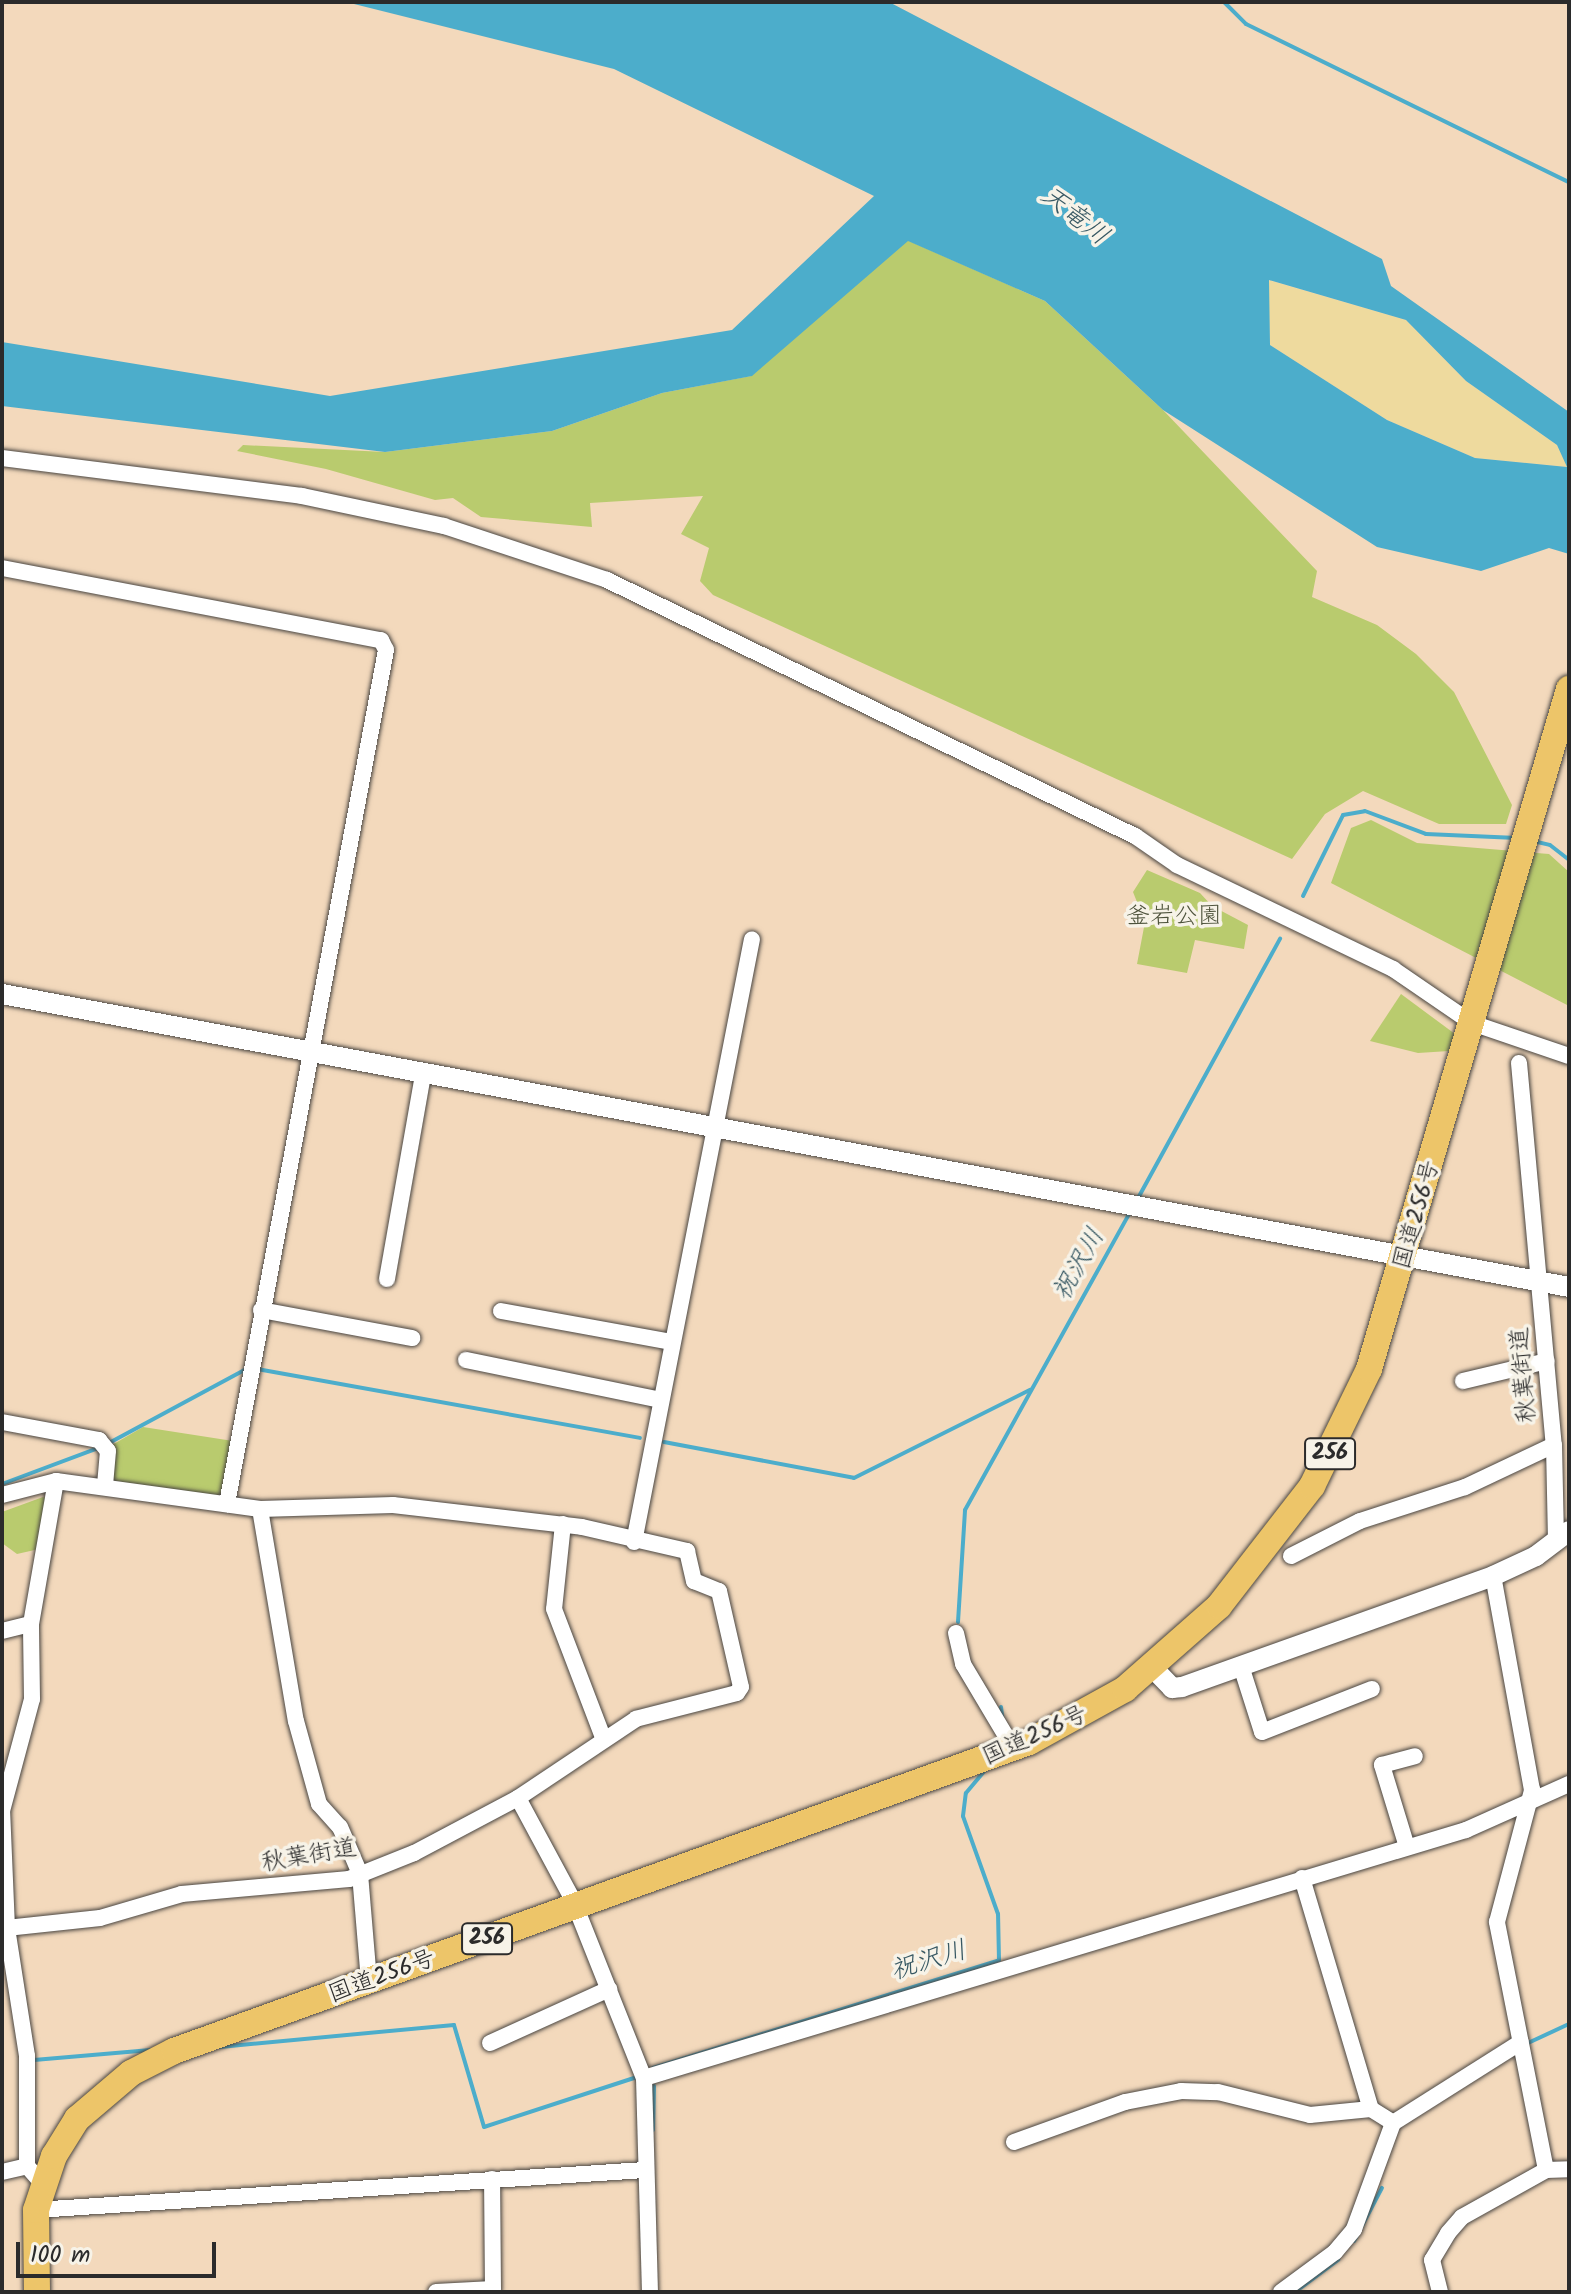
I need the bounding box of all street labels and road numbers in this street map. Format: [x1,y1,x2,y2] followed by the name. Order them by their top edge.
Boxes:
[1388,1157,1446,1273] street label: 国道256号
[1505,1326,1543,1424] street label: 秋葉街道
[1304,1436,1356,1472] road number: 256
[978,1700,1092,1772] street label: 国道256号
[259,1833,359,1879] street label: 秋葉街道
[461,1921,513,1957] road number: 256
[324,1944,440,2010] street label: 国道256号

